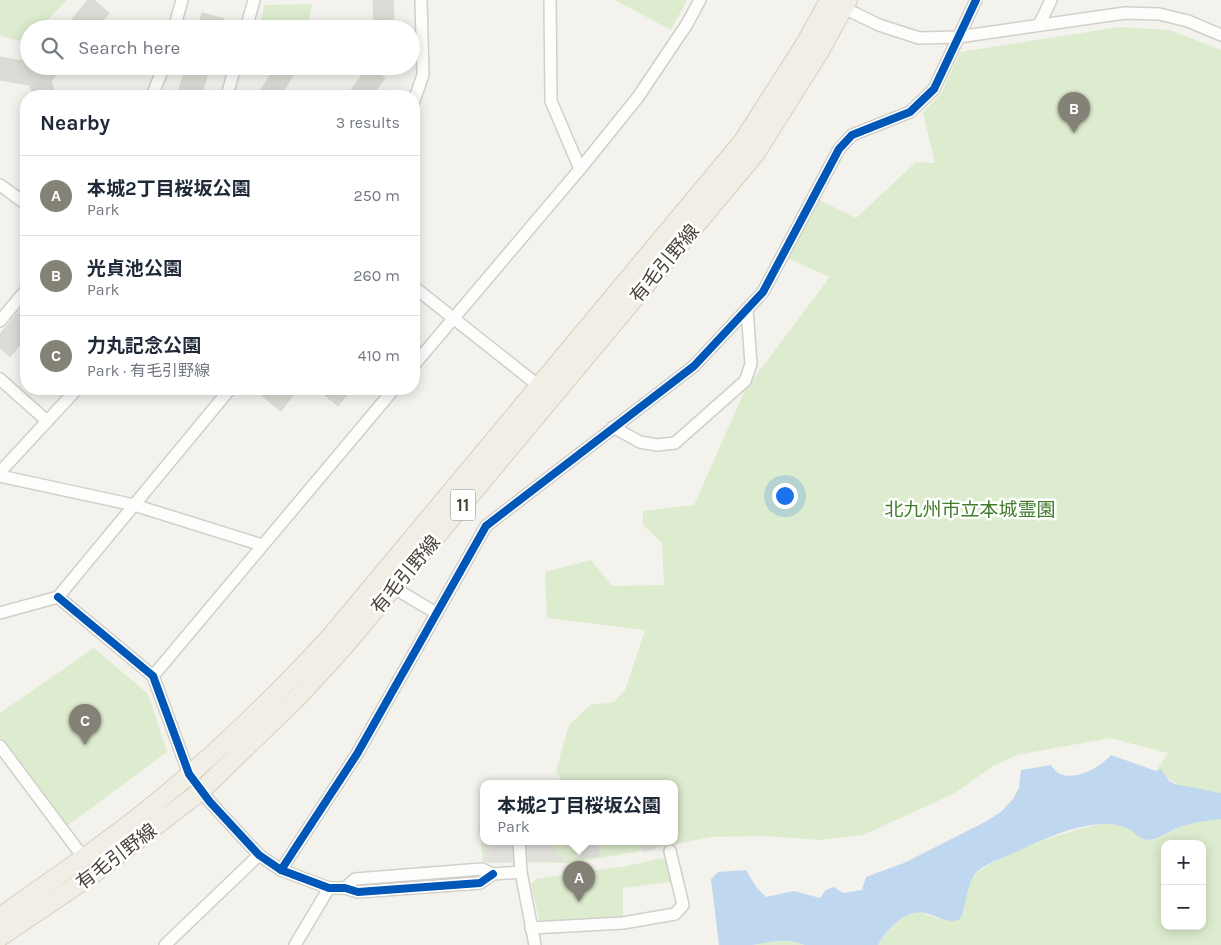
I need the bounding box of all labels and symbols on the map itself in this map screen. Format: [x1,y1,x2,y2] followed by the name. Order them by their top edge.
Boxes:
[1058,92,1090,133] pin: B
[626,220,704,307] street label: 有毛引野線
[772,483,798,509] your location
[450,490,476,520] road number: 11
[884,499,1056,521] park label: 北九州市立本城霊園
[367,531,445,618] street label: 有毛引野線
[69,704,101,745] pin: C
[72,819,161,894] street label: 有毛引野線
[563,861,595,902] pin: A

